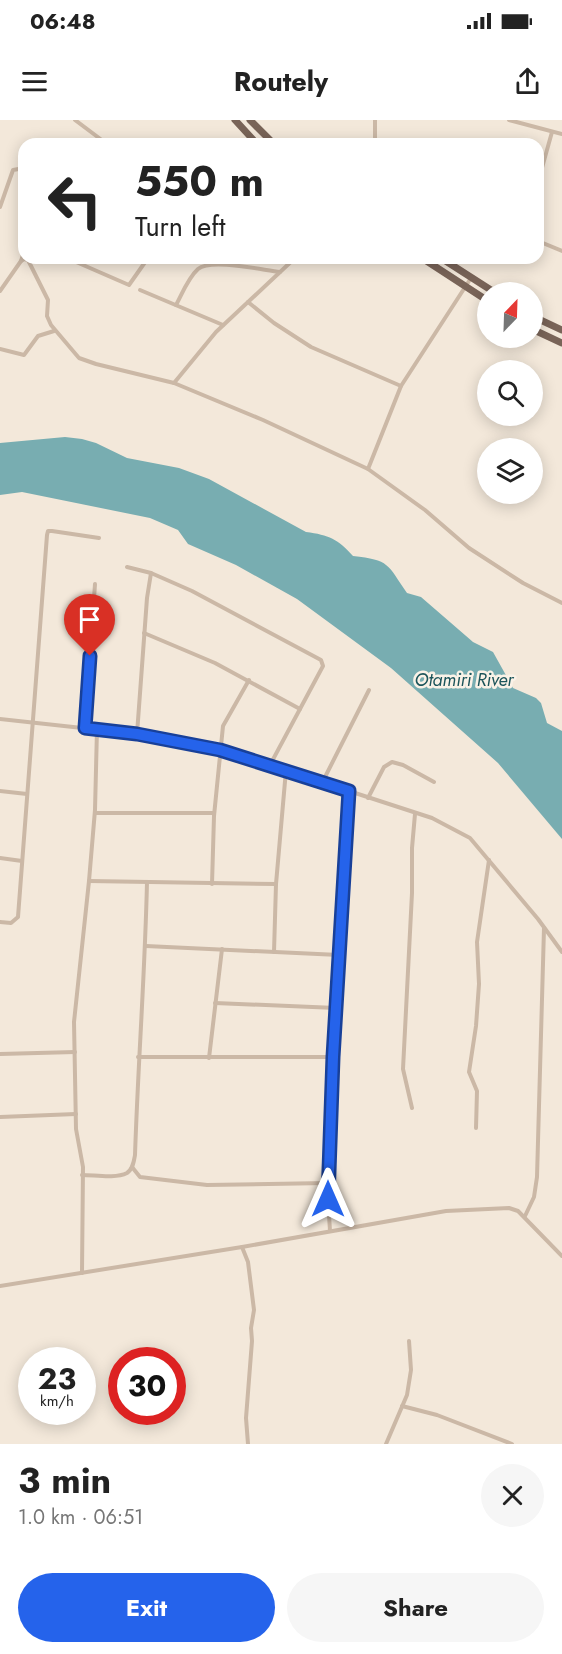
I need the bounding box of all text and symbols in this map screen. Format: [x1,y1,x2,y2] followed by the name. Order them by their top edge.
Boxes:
[30,5,96,37] text: 06:48
[234,62,328,101] text: Routely
[18,65,51,98] icon: menu
[511,65,544,98] icon: share
[135,151,264,212] text: 550 m
[36,162,114,240] icon: left
[135,207,225,246] text: Turn left
[477,282,543,348] north arrow
[477,282,543,504] map controls
[477,360,543,426] button: search
[477,438,543,504] button: layers
[64,594,115,656] pin
[73,603,106,636] icon: arrive
[415,667,514,693] water label: Otamiri River
[296,1167,360,1231] position arrow
[108,1347,186,1425] speed limit sign: 30
[38,1357,76,1400] text: 23
[40,1390,74,1412] text: km/h
[18,1454,111,1506] text: 3 min
[481,1464,544,1527] button: close
[18,1503,143,1532] text: 1.0 km · 06:51
[18,1573,275,1642] button: Exit
[287,1573,544,1642] button: Share

